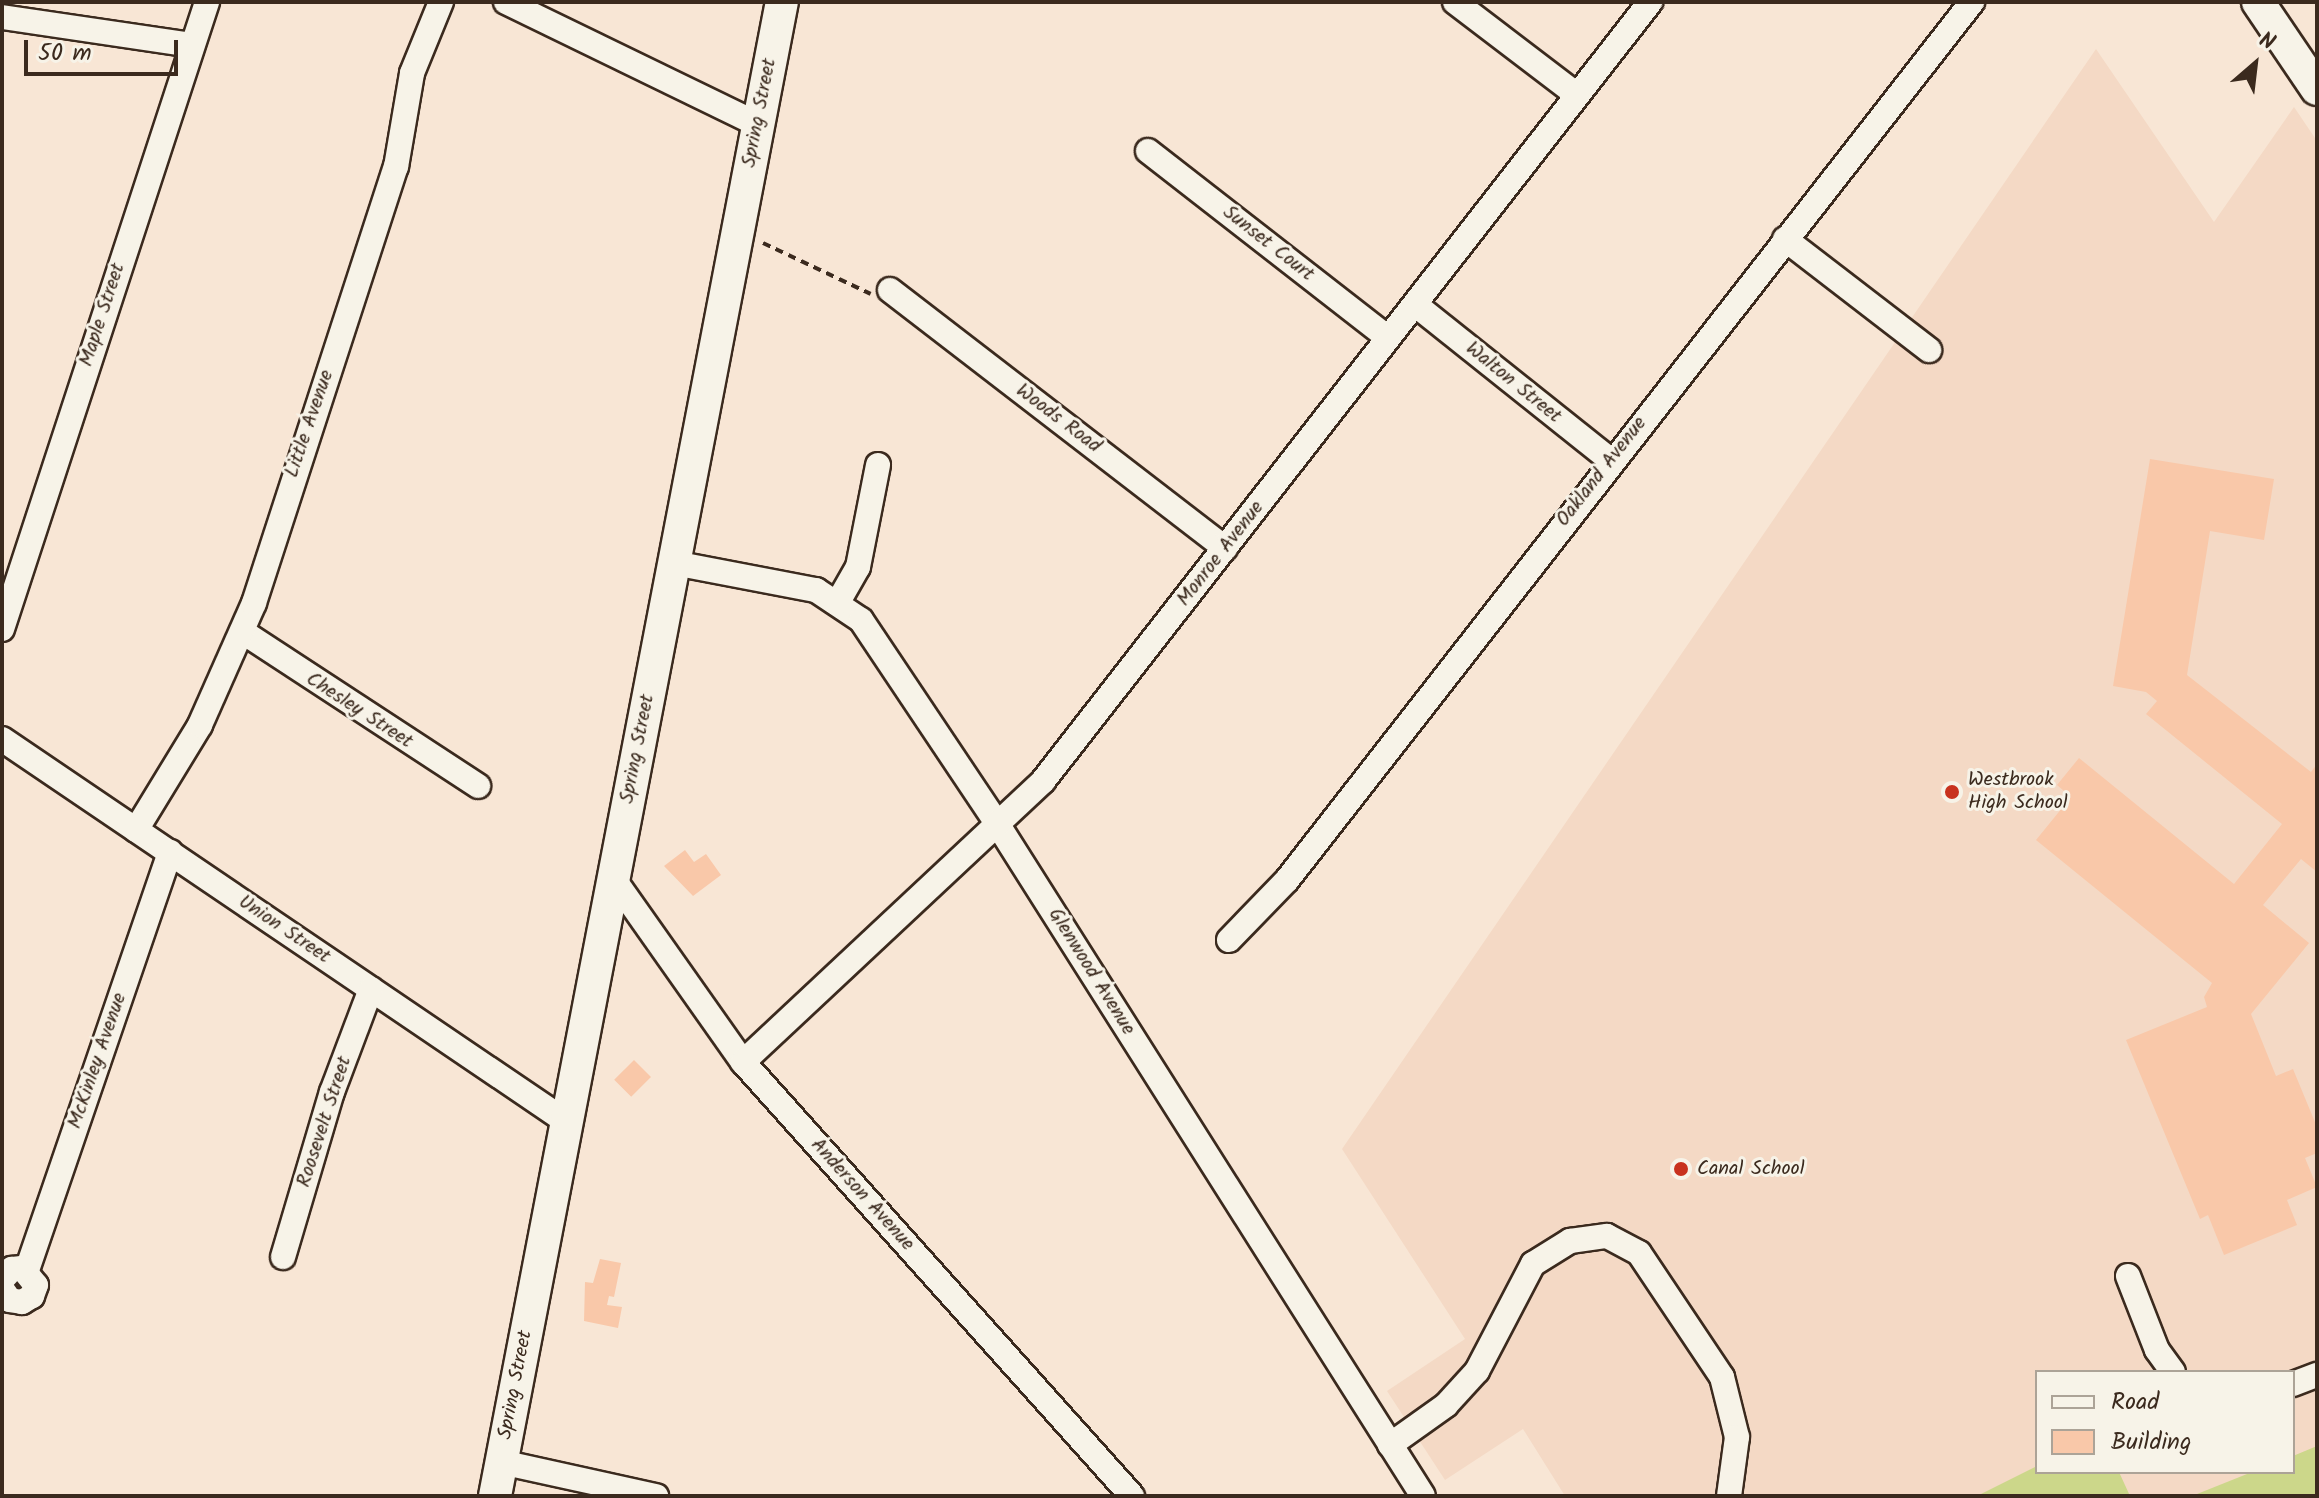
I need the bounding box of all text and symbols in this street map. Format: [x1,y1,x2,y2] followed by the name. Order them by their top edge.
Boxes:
[28,24,182,74] scale bar
[2215,24,2295,104] north arrow
[2252,24,2281,61] text: N
[38,34,92,73] text: 50 m
[738,56,782,170] street label: Spring Street
[1218,201,1318,287] street label: Sunset Court
[75,260,131,370] street label: Maple Street
[1460,337,1566,429] street label: Walton Street
[280,367,340,481] street label: Little Avenue
[1011,379,1105,459] street label: Woods Road
[1552,412,1652,532] street label: Oakland Avenue
[1172,497,1270,611] street label: Monroe Avenue
[301,668,417,754] street label: Chesley Street
[616,692,660,806] street label: Spring Street
[1968,768,2068,815] place label: Westbrook High School
[1943,783,1961,801] marker: Westbrook High School
[233,890,335,970] street label: Union Street
[1042,904,1140,1040] street label: Glenwood Avenue
[64,990,132,1132] street label: McKinley Avenue
[293,1054,357,1190] street label: Roosevelt Street
[805,1134,919,1256] street label: Anderson Avenue
[1697,1157,1805,1181] place label: Canal School
[1672,1160,1690,1178] marker: Canal School
[494,1328,538,1442] street label: Spring Street
[2035,1370,2295,1474] legend
[2111,1383,2159,1422] text: Road
[2111,1423,2191,1462] text: Building

